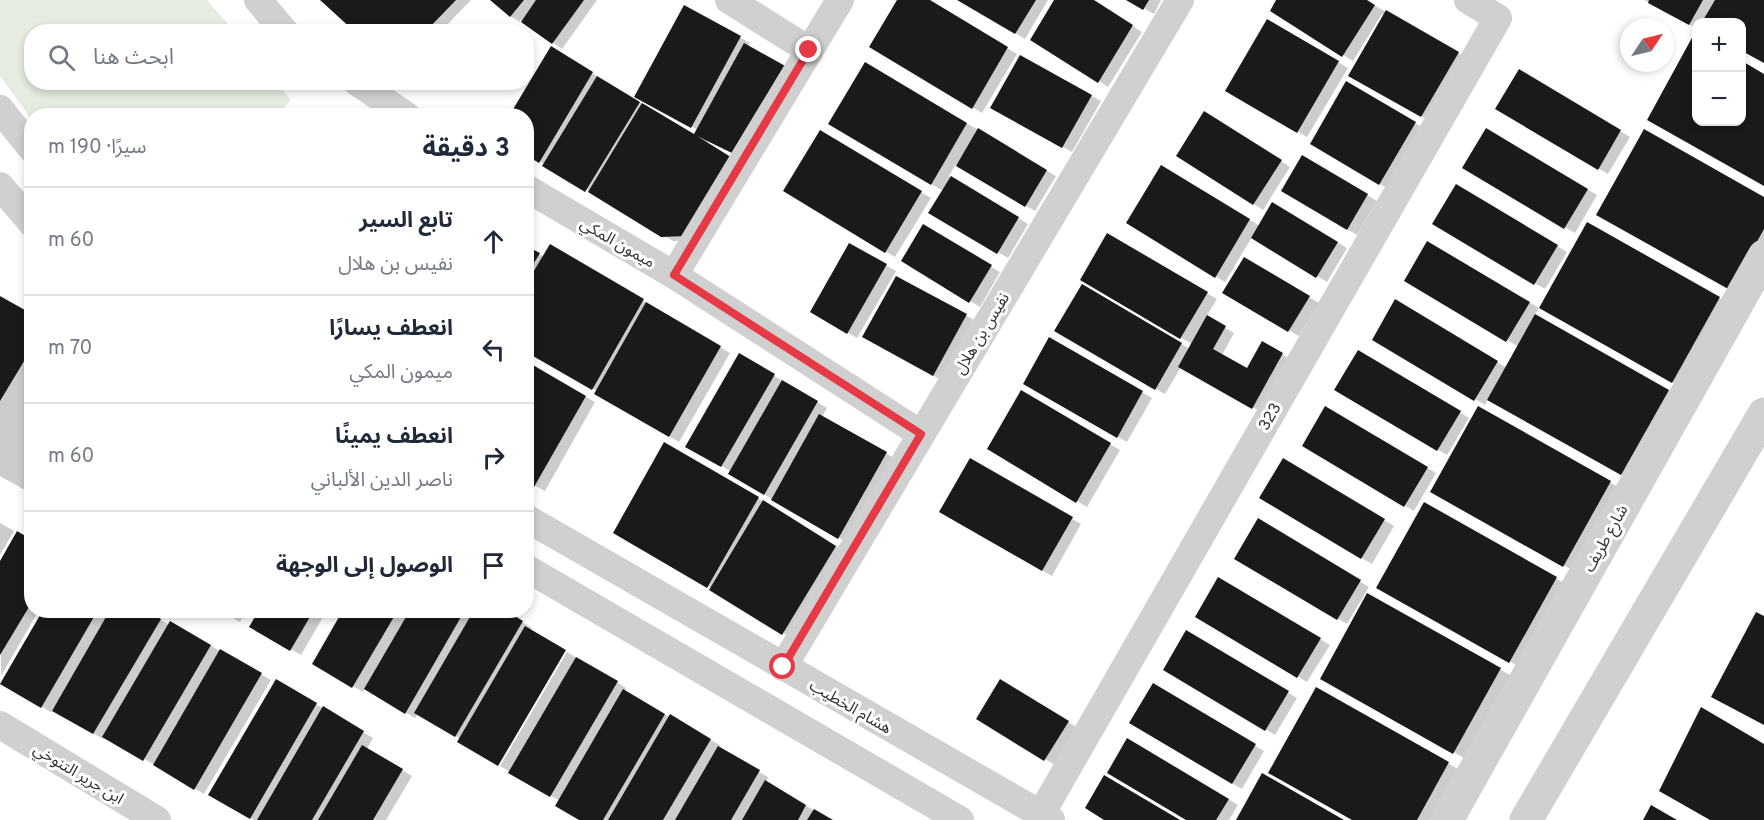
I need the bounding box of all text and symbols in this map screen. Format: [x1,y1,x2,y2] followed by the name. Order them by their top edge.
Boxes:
[1620,18,1674,72] north arrow
[1692,18,1746,126] map controls
[1692,18,1746,72] button: +
[24,24,534,90] search box
[795,36,821,62] route end
[45,41,78,74] icon: search
[93,45,174,72] text: ابحث هنا
[1692,72,1746,126] button: −
[422,133,510,166] text: 3 دقيقة
[48,135,146,161] text: سيرًا · 190 m
[359,208,453,235] text: تابع السير
[576,214,658,274] street label: ميمون المكي
[477,225,510,258] icon: ahead
[48,228,94,254] text: 60 m
[338,252,453,278] text: نفيس بن هلال
[950,289,1015,379] street label: نفيس بن هلال
[329,316,453,343] text: انعطف يسارًا
[477,333,510,366] icon: left
[48,336,92,362] text: 70 m
[349,360,453,386] text: ميمون المكي
[1255,400,1287,434] street label: 323
[335,424,453,451] text: انعطف يمينًا
[477,441,510,474] icon: right
[48,444,94,470] text: 60 m
[311,468,453,494] text: ناصر الدين الألباني
[1580,502,1634,577] street label: شارع طريف
[477,549,510,582] icon: arrive
[276,553,453,580] text: الوصول إلى الوجهة
[769,653,795,679] route start
[805,676,895,740] street label: هشام الخطيب
[29,740,127,810] street label: ابن جرير التنوخي

